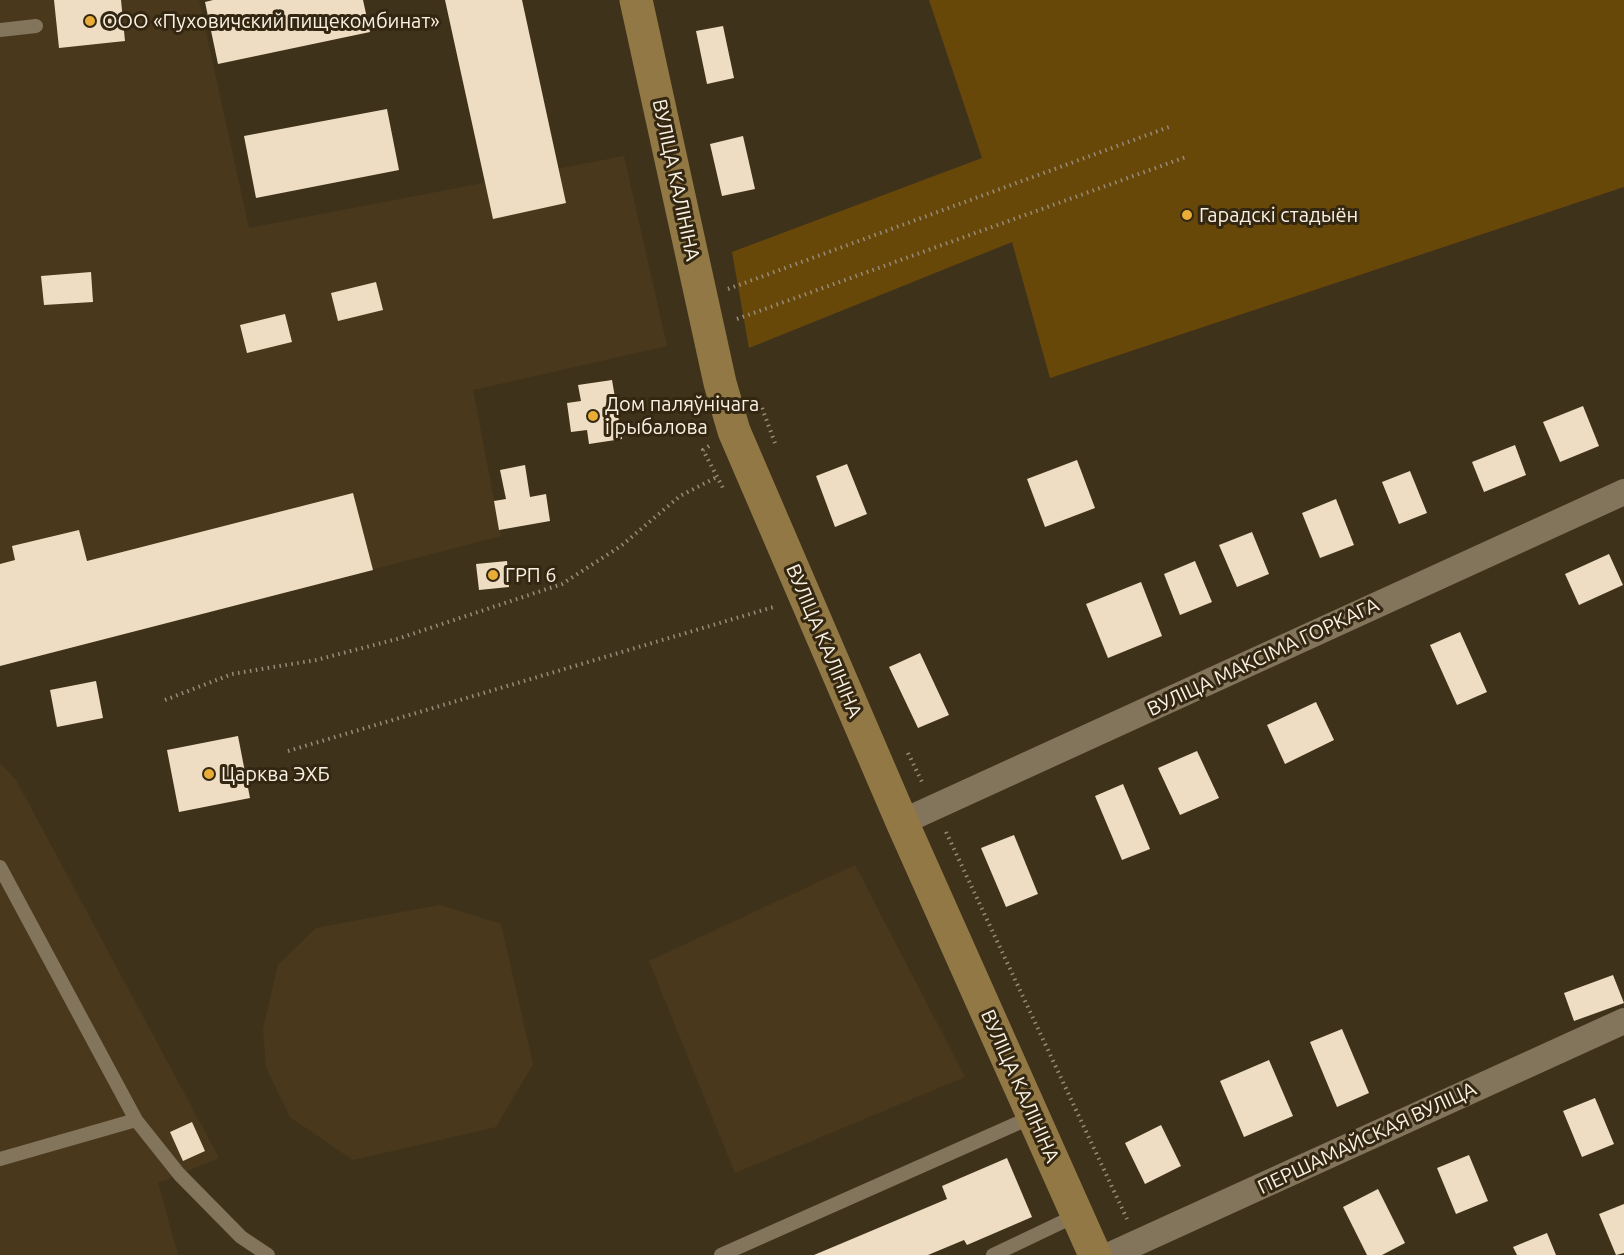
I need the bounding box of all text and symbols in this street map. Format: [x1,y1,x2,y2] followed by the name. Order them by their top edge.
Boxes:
[102,9,440,33] place label: ООО «Пуховичский пищекомбинат»
[83,14,97,28] marker: ООО «Пуховичский пищекомбинат»
[647,97,705,263] street label: ВУЛІЦА КАЛІНІНА
[1199,203,1358,227] place label: Гарадскі стадыён
[1180,208,1194,222] marker: Гарадскі стадыён
[605,392,759,439] place label: Дом паляўнічага і рыбалова
[586,409,600,423] marker: Дом паляўнічага і рыбалова
[781,560,867,722] street label: ВУЛІЦА КАЛІНІНА
[505,563,557,587] place label: ГРП 6
[486,568,500,582] marker: ГРП 6
[1143,593,1383,721] street label: ВУЛІЦА МАКСІМА ГОРКАГА
[221,762,330,786] place label: Царква ЭХБ
[202,767,216,781] marker: Царква ЭХБ
[976,1006,1064,1166] street label: ВУЛІЦА КАЛІНІНА
[1254,1077,1480,1199] street label: ПЕРШАМАЙСКАЯ ВУЛІЦА

